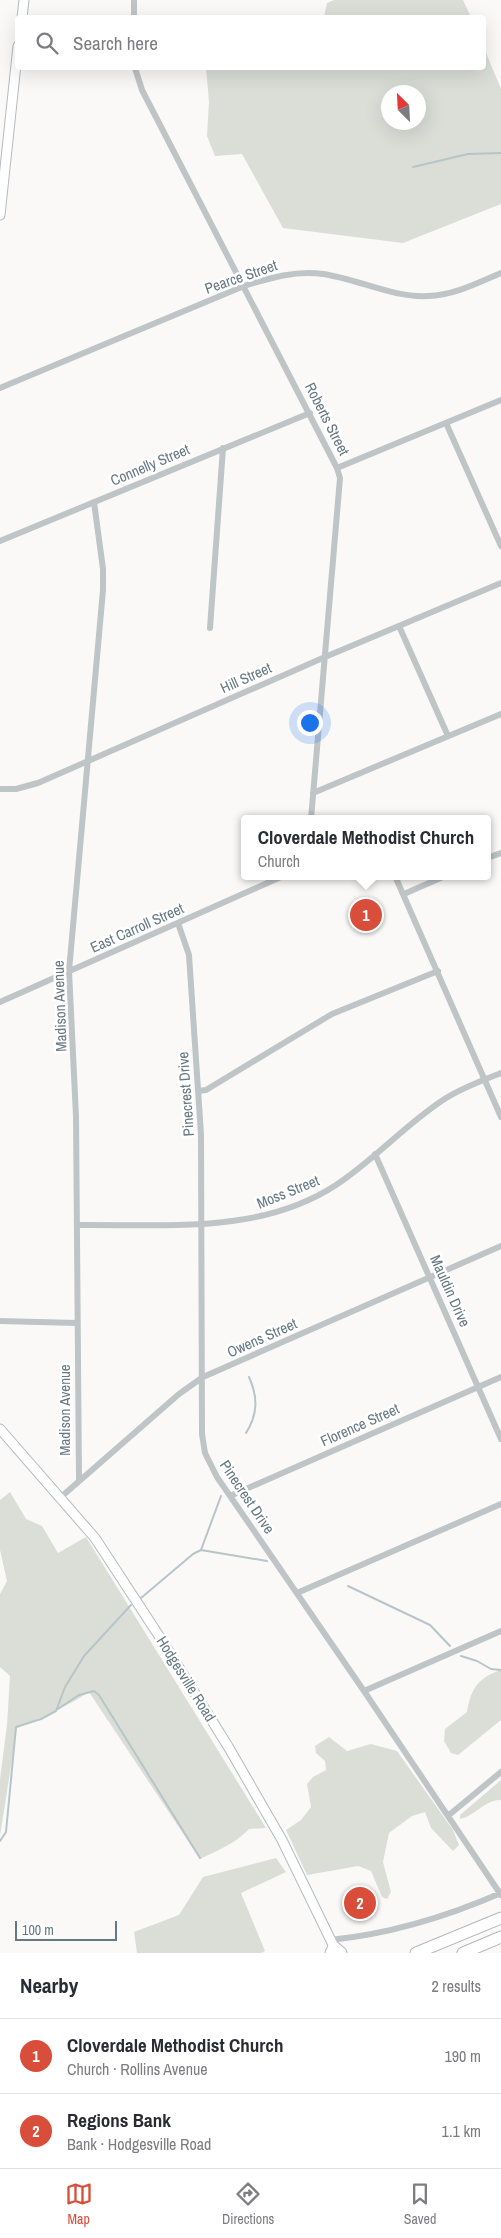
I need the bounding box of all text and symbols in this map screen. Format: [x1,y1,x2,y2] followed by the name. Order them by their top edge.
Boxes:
[15,15,486,70] search box
[33,29,61,57] icon: search
[73,30,158,56] text: Search here
[381,85,426,130] north arrow
[202,254,280,299] street label: Pearce Street
[300,379,355,459] street label: Roberts Street
[107,438,193,491] street label: Connelly Street
[217,657,275,698] street label: Hill Street
[297,710,323,736] your location
[241,815,491,880] popup
[258,824,474,850] text: Cloverdale Methodist Church
[258,850,300,872] text: Church
[350,896,382,934] pin: 1
[87,897,187,958] street label: East Carroll Street
[47,960,72,1052] street label: Madison Avenue
[172,1051,199,1137] street label: Pinecrest Drive
[253,1169,323,1214] street label: Moss Street
[425,1252,476,1330] street label: Mauldin Drive
[223,1313,301,1362] street label: Owens Street
[54,1364,75,1456] street label: Madison Avenue
[317,1398,403,1451] street label: Florence Street
[215,1456,280,1538] street label: Pinecrest Drive
[152,1632,221,1725] street label: Hodgesville Road
[344,1884,376,1922] pin: 2
[15,1918,118,1941] scale bar
[22,1921,54,1939] text: 100 m
[20,1971,78,2000] text: Nearby
[431,1975,481,1997] text: 2 results
[67,2032,283,2058] text: Cloverdale Methodist Church
[32,2045,40,2067] text: 1
[445,2045,481,2067] text: 190 m
[67,2058,208,2080] text: Church · Rollins Avenue
[67,2107,171,2133] text: Regions Bank
[32,2120,40,2142] text: 2
[442,2120,481,2142] text: 1.1 km
[67,2133,211,2155] text: Bank · Hodgesville Road
[65,2180,93,2228] tab: Map
[222,2180,274,2228] tab: Directions
[404,2180,436,2228] tab: Saved

